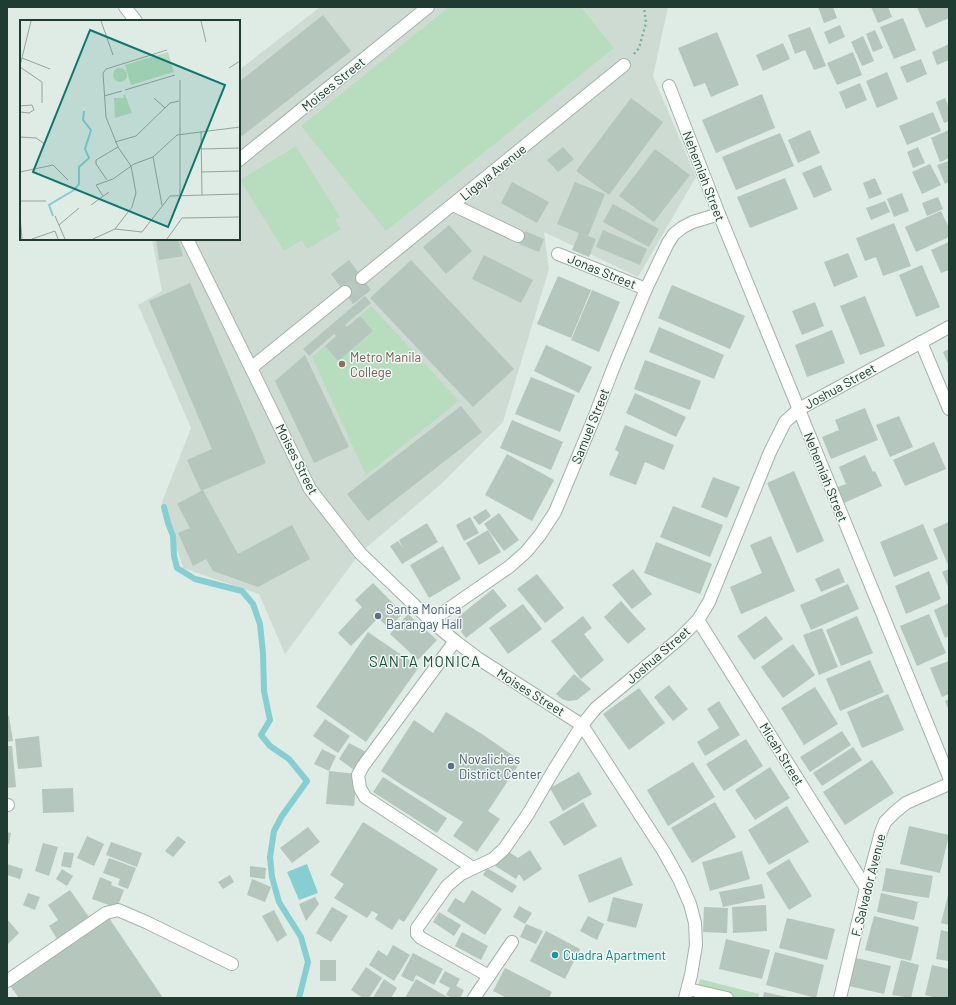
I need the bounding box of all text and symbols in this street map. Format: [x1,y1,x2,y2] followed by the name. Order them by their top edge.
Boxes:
[20,20,240,240] inset map
[298,54,368,114] street label: Moises Street
[679,129,729,223] street label: Nehemiah Street
[457,140,529,204] street label: Ligaya Avenue
[565,250,639,292] street label: Jonas Street
[350,349,421,380] place label: Metro Manila College
[337,359,347,369] marker: Metro Manila College
[801,360,879,412] street label: Joshua Street
[568,386,612,466] street label: Samuel Street
[272,421,322,497] street label: Moises Street
[801,430,851,524] street label: Nehemiah Street
[386,601,462,632] place label: Santa Monica Barangay Hall
[373,611,383,621] marker: Santa Monica Barangay Hall
[623,623,693,687] street label: Joshua Street
[369,652,481,670] district label: SANTA MONICA
[494,665,568,719] street label: Moises Street
[756,720,808,788] street label: Micah Street
[459,751,542,782] place label: Novaliches District Center
[446,761,456,771] marker: Novaliches District Center
[847,832,889,938] street label: F. Salvador Avenue
[563,947,666,963] place label: Cuadra Apartment
[550,950,560,960] marker: Cuadra Apartment

